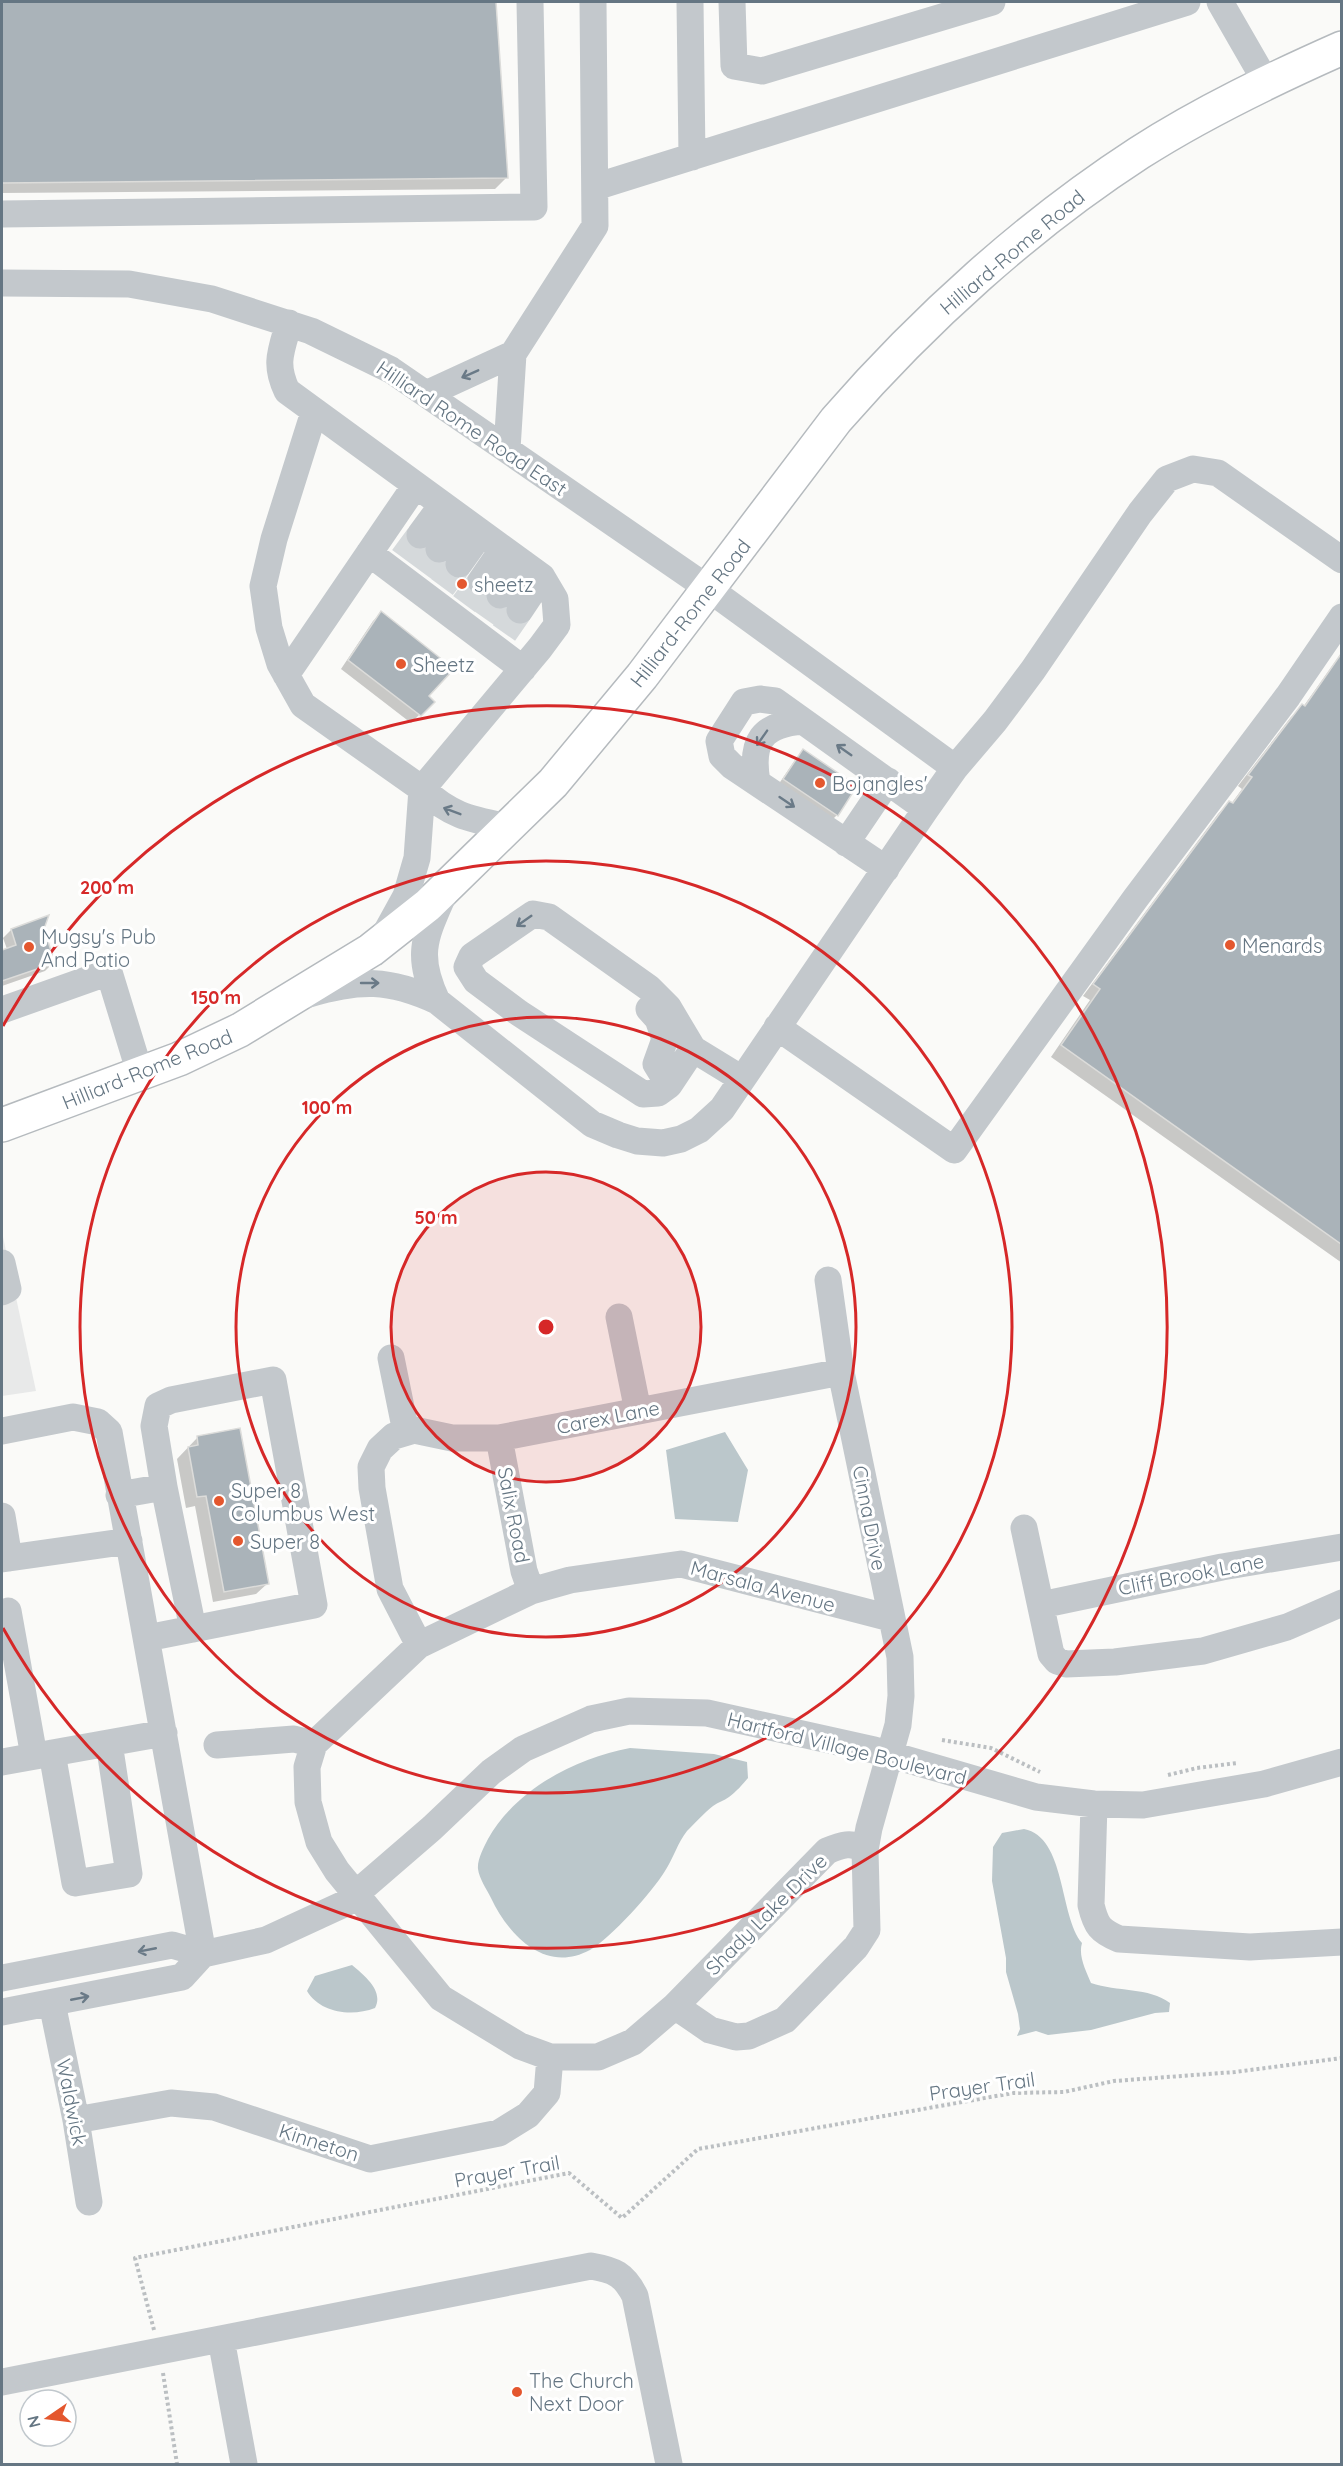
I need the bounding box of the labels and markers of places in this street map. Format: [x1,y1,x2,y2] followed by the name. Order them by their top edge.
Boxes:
[474,572,534,597] place label: sheetz
[455,577,469,591] marker: sheetz
[413,652,475,677] place label: Sheetz
[394,657,408,671] marker: Sheetz
[832,771,928,796] place label: Bojangles'
[813,776,827,790] marker: Bojangles'
[41,924,156,972] place label: Mugsy's Pub And Patio
[1242,933,1322,958] place label: Menards
[1223,938,1237,952] marker: Menards
[22,940,36,954] marker: Mugsy's Pub And Patio
[536,1317,556,1337] centre of rings
[231,1478,375,1526] place label: Super 8 Columbus West
[212,1494,226,1508] marker: Super 8 Columbus West
[250,1529,320,1554] place label: Super 8
[231,1534,245,1548] marker: Super 8
[529,2368,634,2416] place label: The Church Next Door
[510,2385,524,2399] marker: The Church Next Door

